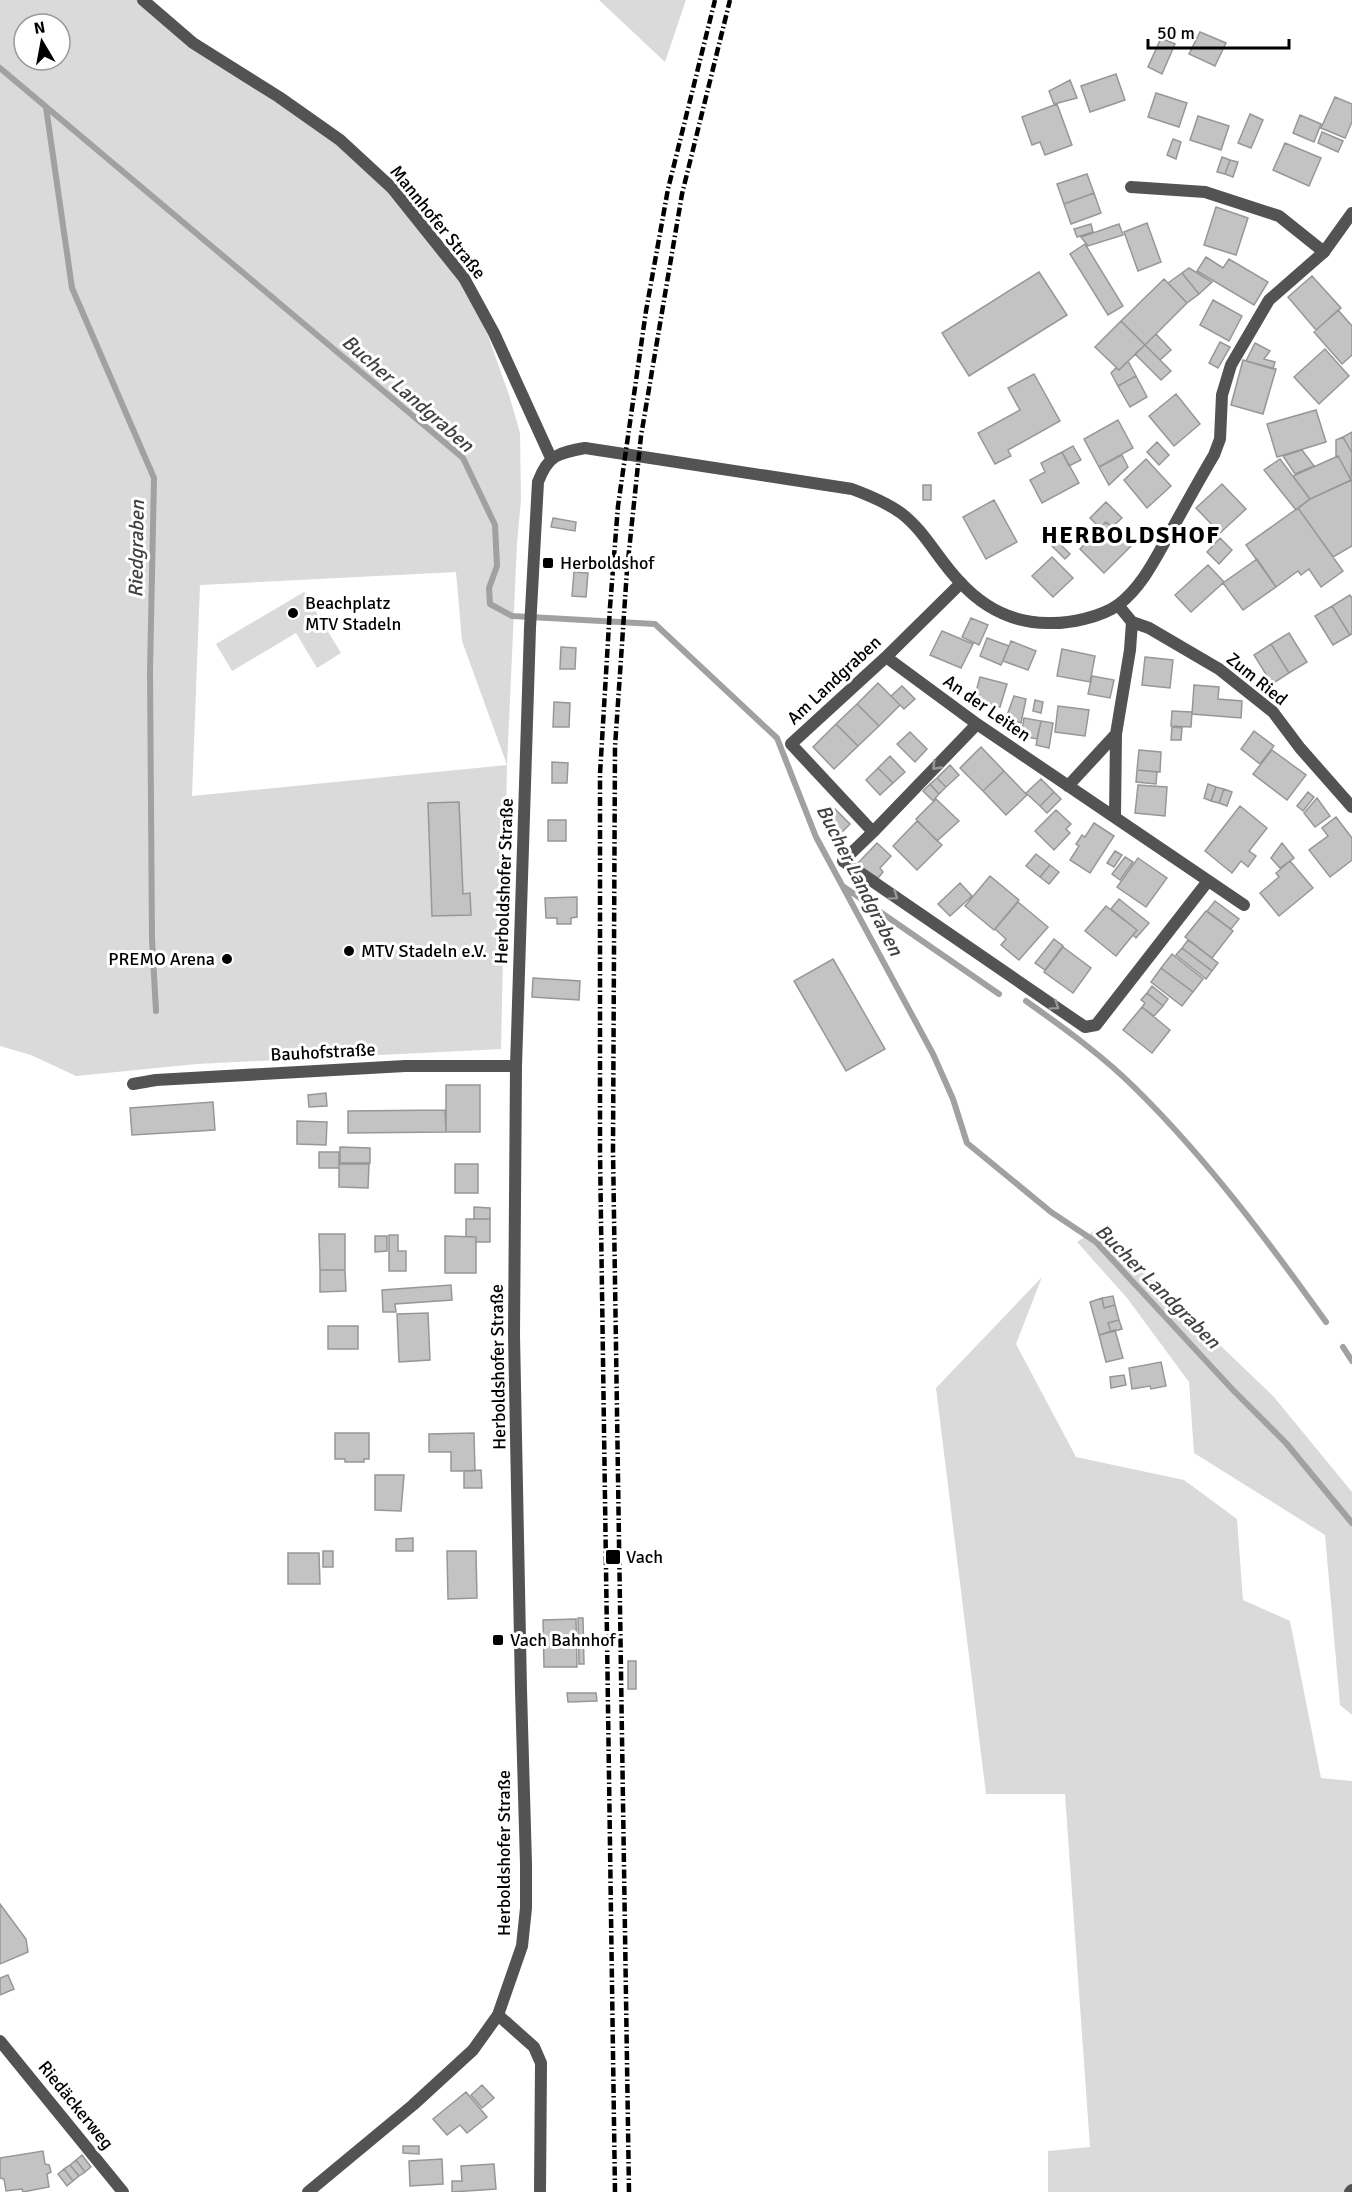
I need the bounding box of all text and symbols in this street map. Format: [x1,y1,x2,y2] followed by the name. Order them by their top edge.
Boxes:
[12,12,72,72] north arrow
[1148,12,1289,50] scale bar
[32,17,47,39] text: N
[1157,22,1195,44] text: 50 m
[385,161,491,283] street label: Mannhofer Straße
[337,329,479,458] water label: Bucher Landgraben
[123,499,150,598] water label: Riedgraben
[1041,520,1221,550] district label: HERBOLDSHOF
[560,552,655,574] place label: Herboldshof
[541,556,555,570] marker: Herboldshof
[305,592,401,635] place label: Beachplatz MTV Stadeln
[286,606,300,620] marker: Beachplatz MTV Stadeln
[782,631,886,729] street label: Am Landgraben
[1222,648,1292,710] street label: Zum Ried
[939,670,1035,746] street label: An der Leiten
[932,760,943,770] one-way arrow
[490,798,518,964] street label: Herboldshofer Straße
[811,800,909,961] water label: Bucher Landgraben
[887,889,898,900] one-way arrow
[361,940,487,962] place label: MTV Stadeln e.V.
[342,944,356,958] marker: MTV Stadeln e.V.
[108,948,215,970] place label: PREMO Arena
[220,952,234,966] marker: PREMO Arena
[1048,999,1059,1010] one-way arrow
[270,1038,376,1066] street label: Bauhofstraße
[1090,1219,1226,1355] water label: Bucher Landgraben
[486,1284,510,1450] street label: Herboldshofer Straße
[626,1546,663,1568] place label: Vach
[604,1548,622,1566] marker: Vach
[510,1629,617,1651] place label: Vach Bahnhof
[491,1633,505,1647] marker: Vach Bahnhof
[493,1770,515,1936] street label: Herboldshofer Straße
[34,2056,118,2154] street label: Riedäckerweg

